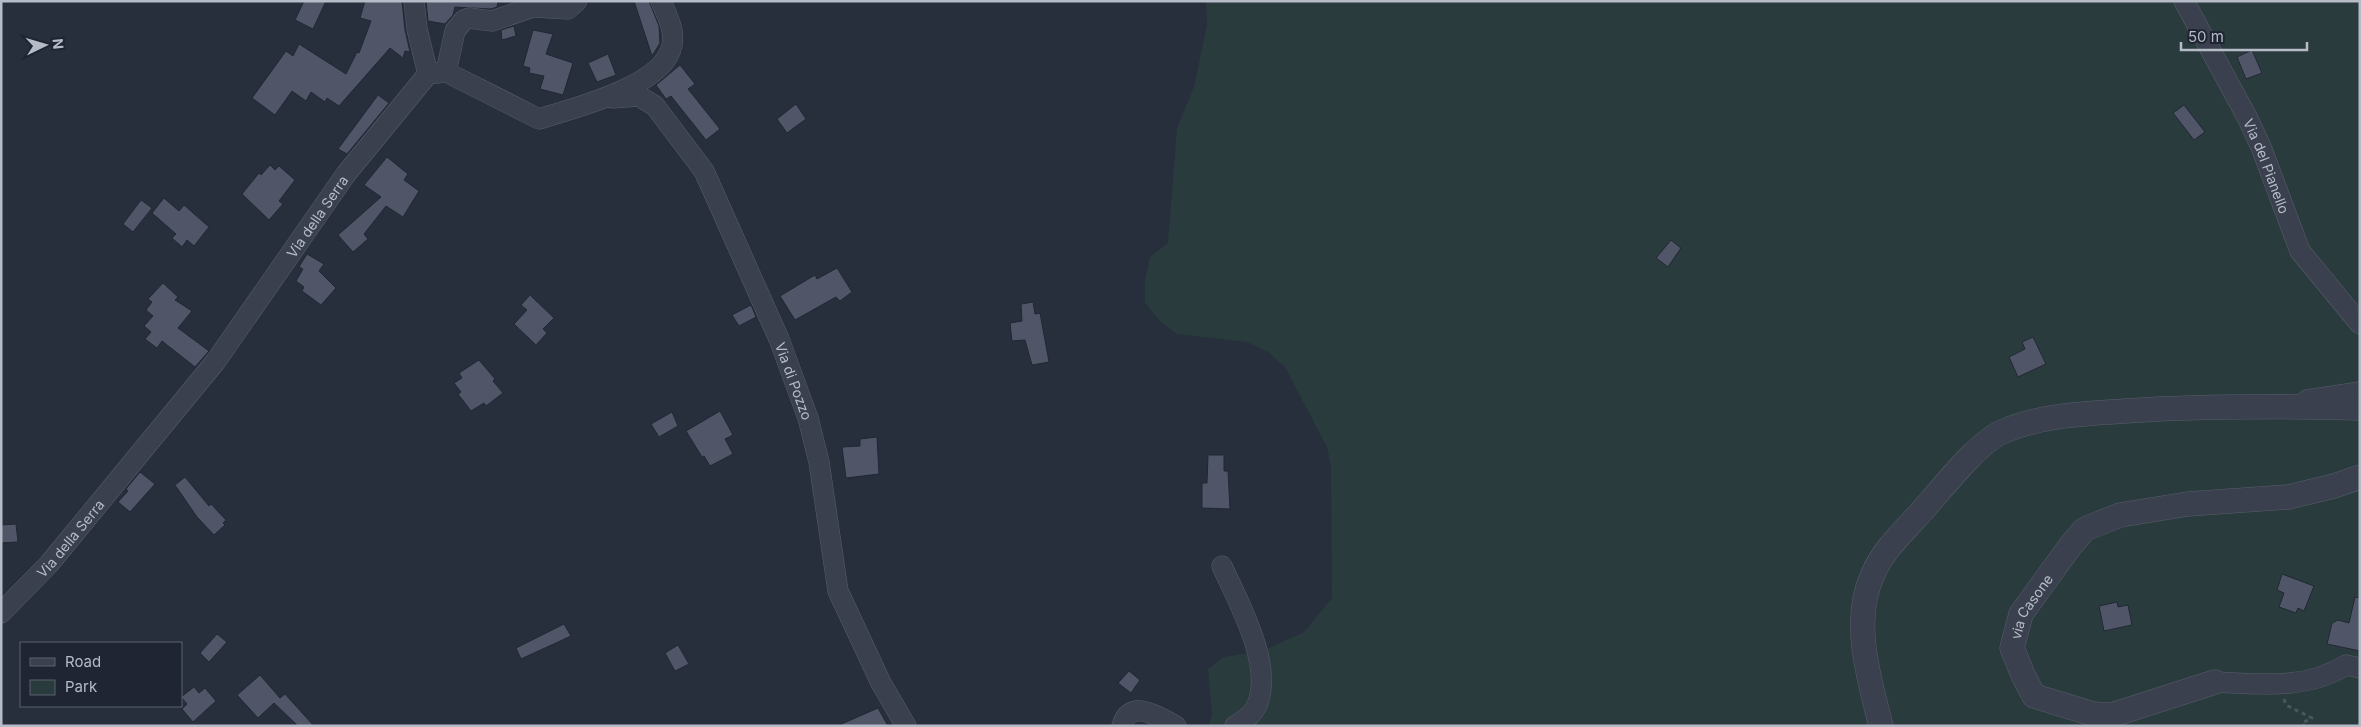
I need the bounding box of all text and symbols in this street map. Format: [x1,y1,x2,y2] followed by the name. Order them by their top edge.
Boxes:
[20,20,70,70] north arrow
[2181,20,2307,52] scale bar
[2188,27,2224,46] text: 50 m
[50,38,67,50] text: N
[2240,116,2294,216] street label: Via del Pianello
[282,172,351,260] street label: Via della Serra
[772,340,816,422] street label: Via di Pozzo
[33,496,107,580] street label: Via della Serra
[2006,570,2056,641] street label: via Casone
[20,642,182,707] legend
[65,652,101,671] text: Road
[65,677,98,696] text: Park

